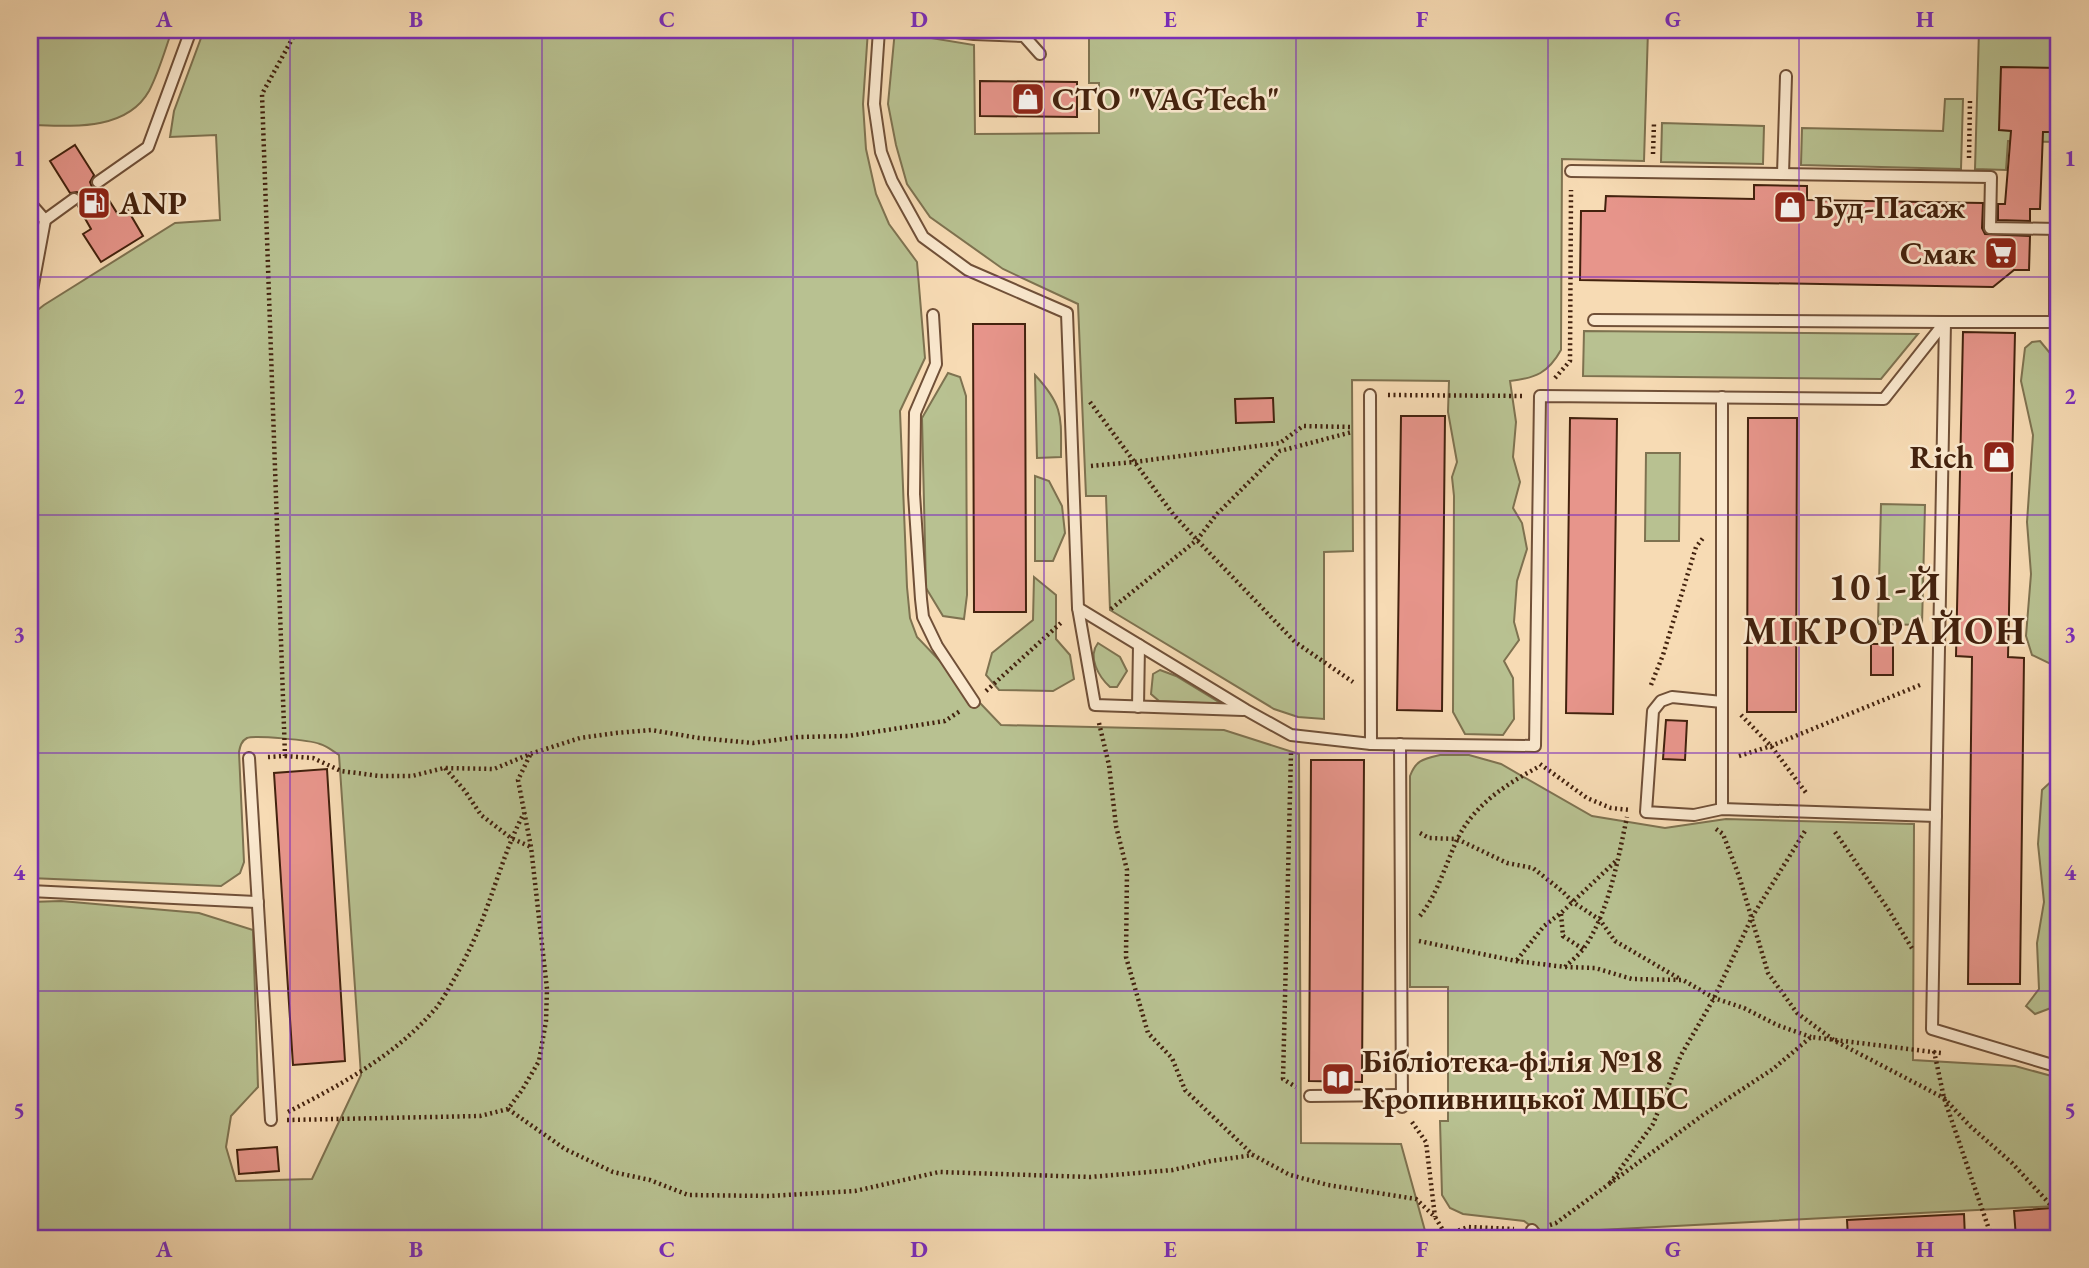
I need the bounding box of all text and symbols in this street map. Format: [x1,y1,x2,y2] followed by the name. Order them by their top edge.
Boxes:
[155,4,173,34] text: A
[409,4,423,34] text: B
[659,4,675,34] text: C
[910,4,928,34] text: D
[1163,4,1177,34] text: E
[1416,4,1429,34] text: F
[1665,4,1681,34] text: G
[1916,4,1934,34] text: H
[1052,78,1280,120] place label: СТО "VAGTech"
[1009,80,1047,118] shop icon: СТО "VAGTech"
[13,143,25,173] text: 1
[2064,143,2076,173] text: 1
[118,182,187,224] place label: ANP
[75,184,113,222] fuel station icon: ANP
[1814,186,1966,228] place label: Буд-Пасаж
[1771,188,1809,226] shop icon: Буд-Пасаж
[1900,232,1976,274] place label: Смак
[1982,234,2020,272] supermarket icon: Смак
[13,381,25,411] text: 2
[2064,381,2076,411] text: 2
[1909,436,1974,478] place label: Rich
[1980,438,2018,476] shop icon: Rich
[1743,562,2027,655] district label: 101-Й МІКРОРАЙОН
[13,619,25,649] text: 3
[2064,619,2076,649] text: 3
[13,857,26,887] text: 4
[2064,857,2077,887] text: 4
[1362,1040,1689,1119] place label: Бібліотека-філія №18 Кропивницької МЦБС
[1319,1060,1357,1098] library icon: Бібліотека-філія №18 Кропивницької МЦБС
[13,1095,25,1125] text: 5
[2064,1095,2076,1125] text: 5
[155,1234,173,1264] text: A
[409,1234,423,1264] text: B
[659,1234,675,1264] text: C
[910,1234,928,1264] text: D
[1163,1234,1177,1264] text: E
[1416,1234,1429,1264] text: F
[1665,1234,1681,1264] text: G
[1916,1234,1934,1264] text: H

